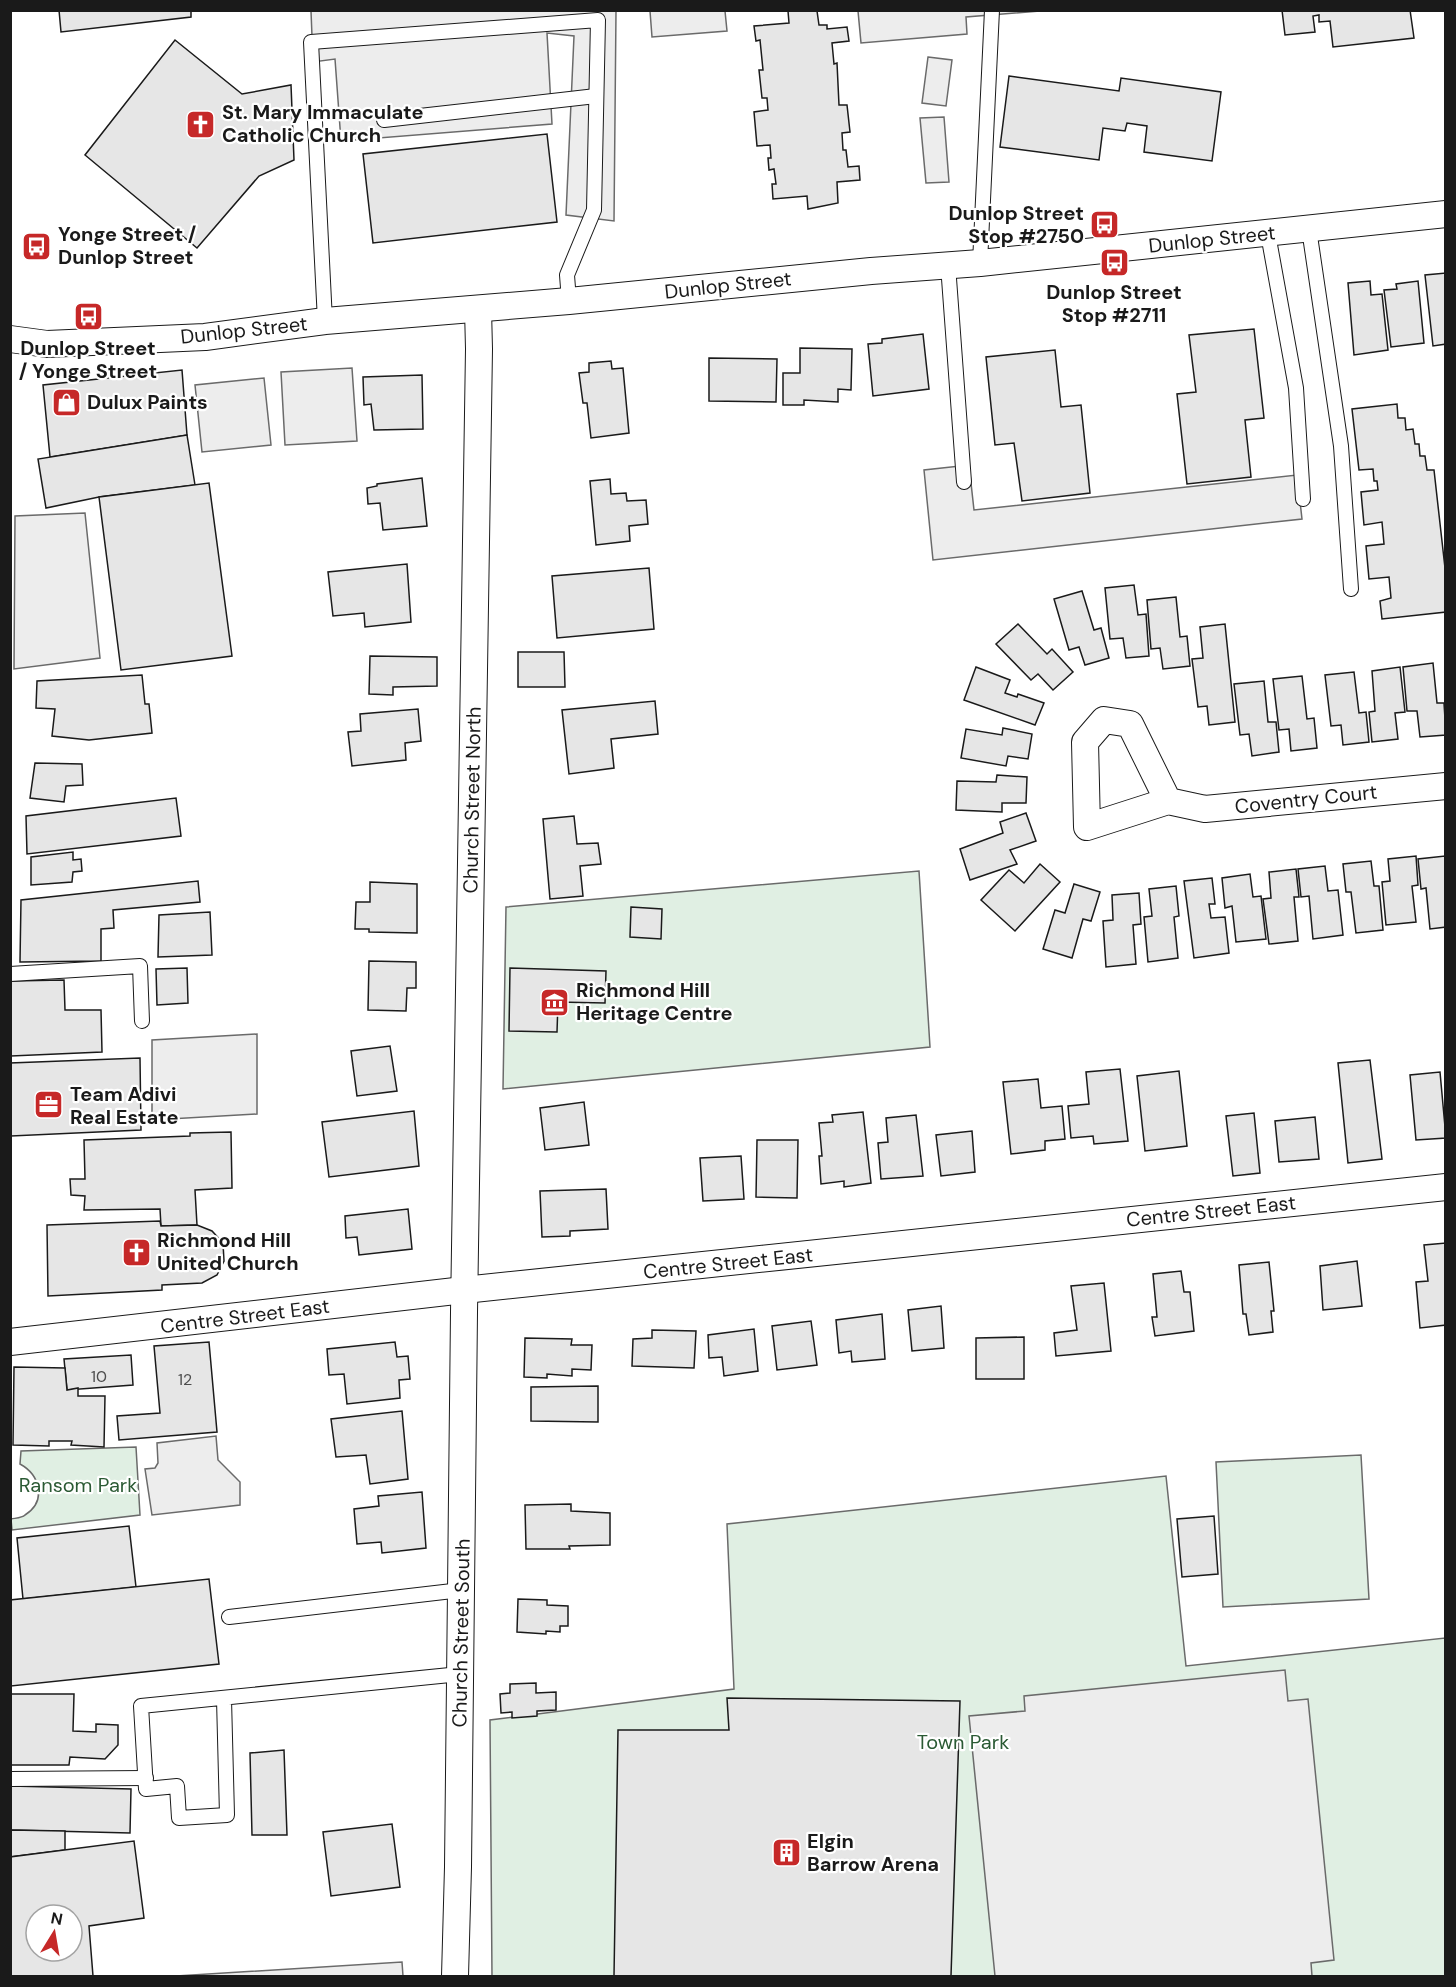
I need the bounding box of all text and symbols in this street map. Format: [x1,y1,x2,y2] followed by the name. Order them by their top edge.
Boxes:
[222,99,424,148] place label: St. Mary Immaculate Catholic Church
[185,108,217,140] church icon: St. Mary Immaculate Catholic Church
[948,200,1084,249] place label: Dunlop Street Stop #2750
[1089,208,1121,240] bus stop icon: Dunlop Street Stop #2750
[1147,219,1277,259] street label: Dunlop Street
[58,221,197,270] place label: Yonge Street / Dunlop Street
[21,230,53,262] bus stop icon: Yonge Street / Dunlop Street
[1098,246,1130,278] bus stop icon: Dunlop Street Stop #2711
[663,265,793,305] street label: Dunlop Street
[1046,279,1182,328] place label: Dunlop Street Stop #2711
[72,301,104,333] bus stop icon: Dunlop Street / Yonge Street
[179,310,309,350] street label: Dunlop Street
[19,335,157,384] place label: Dunlop Street / Yonge Street
[50,386,82,418] shop icon: Dulux Paints
[87,389,208,415] place label: Dulux Paints
[457,706,487,894] street label: Church Street North
[1233,779,1379,819] street label: Coventry Court
[576,977,732,1026] place label: Richmond Hill Heritage Centre
[539,986,571,1018] museum icon: Richmond Hill Heritage Centre
[70,1081,179,1130] place label: Team Adivi Real Estate
[33,1089,65,1121] office icon: Team Adivi Real Estate
[1125,1189,1297,1233] street label: Centre Street East
[157,1227,299,1276] place label: Richmond Hill United Church
[120,1236,152,1268] church icon: Richmond Hill United Church
[642,1241,814,1285] street label: Centre Street East
[159,1293,331,1339] street label: Centre Street East
[91,1366,107,1387] house number: 10
[178,1369,192,1390] house number: 12
[19,1472,137,1498] park label: Ransom Park
[446,1538,476,1728] street label: Church Street South
[917,1729,1009,1755] park label: Town Park
[807,1828,939,1877] place label: Elgin Barrow Arena
[770,1837,802,1869] building icon: Elgin Barrow Arena
[24,1903,84,1963] north arrow
[49,1907,64,1930] text: N

